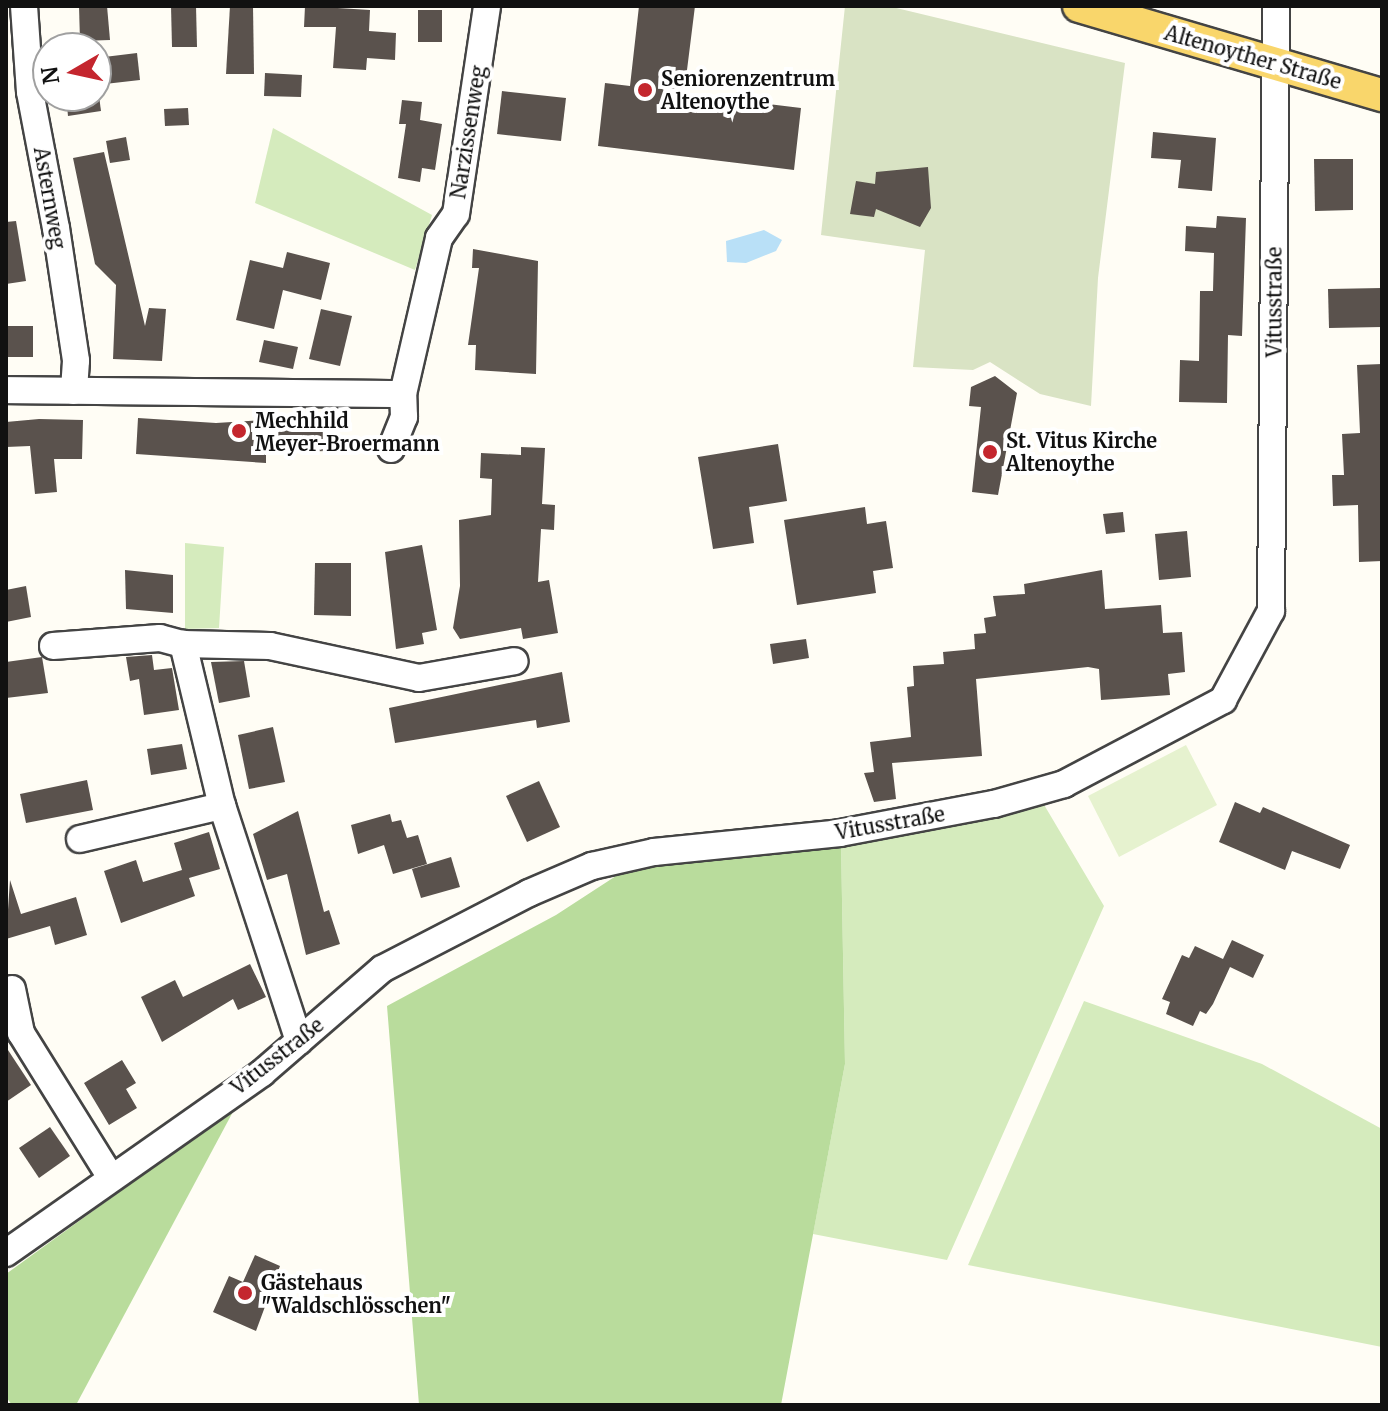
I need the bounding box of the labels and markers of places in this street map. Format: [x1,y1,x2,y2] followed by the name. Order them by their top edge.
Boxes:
[661,66,835,113] place label: Seniorenzentrum Altenoythe
[636,81,654,99] marker: Seniorenzentrum Altenoythe
[255,408,440,455] place label: Mechhild Meyer-Broermann
[230,422,248,440] marker: Mechhild Meyer-Broermann
[1006,428,1157,475] place label: St. Vitus Kirche Altenoythe
[981,443,999,461] marker: St. Vitus Kirche Altenoythe
[261,1270,451,1317] place label: Gästehaus "Waldschlösschen"
[236,1284,254,1302] marker: Gästehaus "Waldschlösschen"

